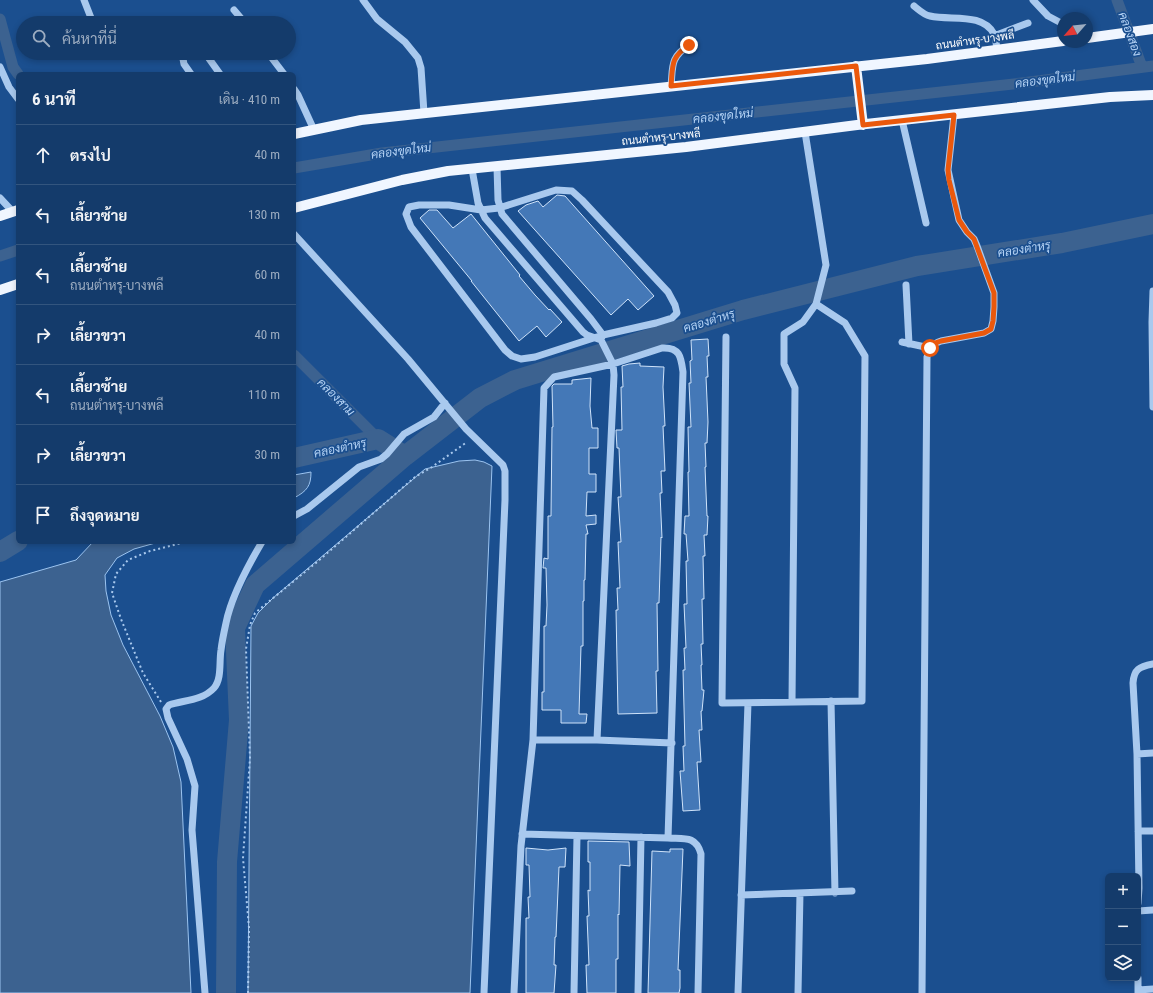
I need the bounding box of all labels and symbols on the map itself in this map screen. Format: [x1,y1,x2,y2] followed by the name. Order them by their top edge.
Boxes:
[1116,10,1145,59] water label: คลองสอง
[1057,12,1093,48] north arrow
[935,27,1015,54] street label: ถนนตำหรุ-บางพลี
[680,36,698,54] route end
[1014,68,1077,93] water label: คลองขุดใหม่
[692,105,755,128] water label: คลองขุดใหม่
[621,125,701,150] street label: ถนนตำหรุ-บางพลี
[370,139,433,164] water label: คลองขุดใหม่
[997,238,1053,262] water label: คลองตำหรุ
[681,306,738,337] water label: คลองตำหรุ
[921,339,939,357] route start
[314,375,358,419] water label: คลองสาม
[313,435,369,462] water label: คลองตำหรุ

